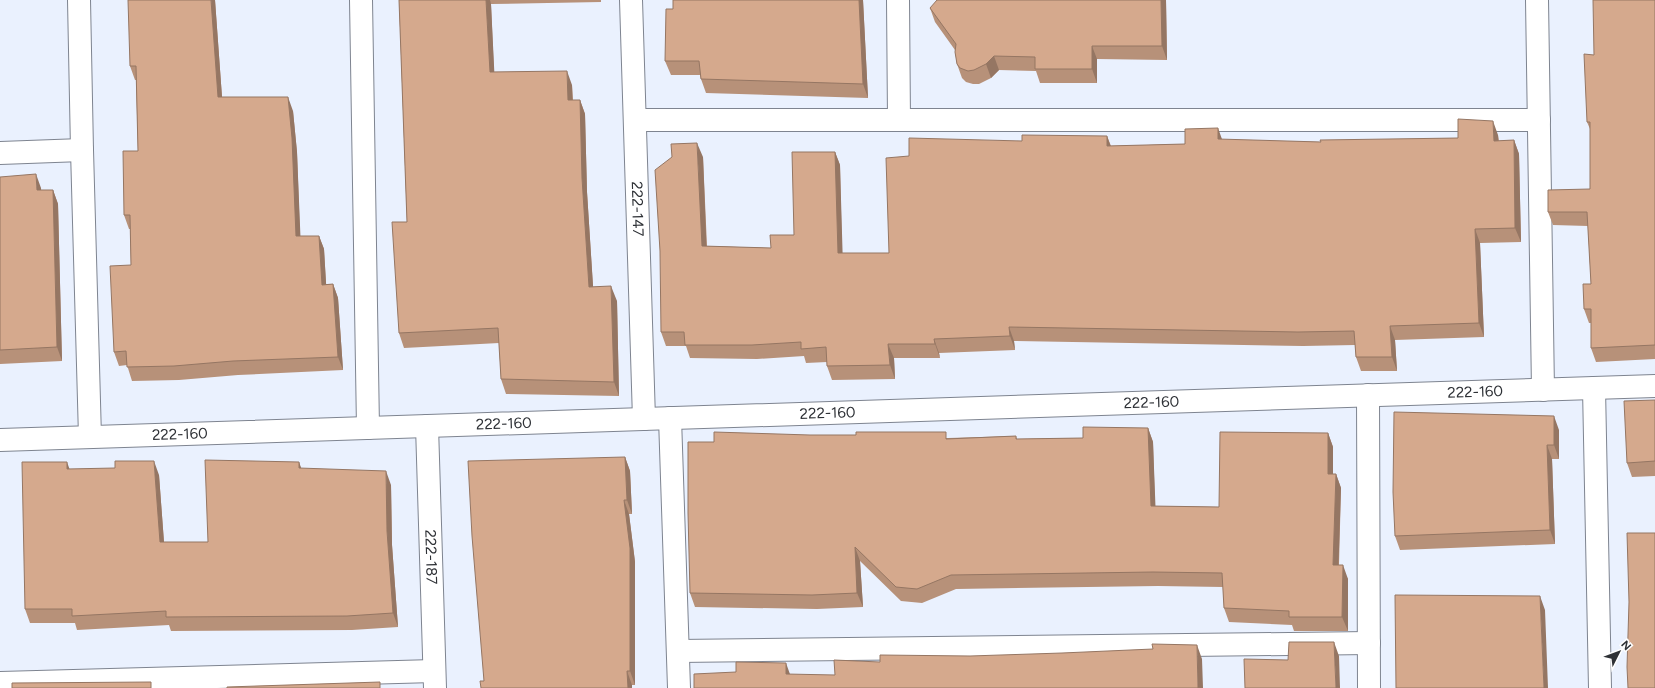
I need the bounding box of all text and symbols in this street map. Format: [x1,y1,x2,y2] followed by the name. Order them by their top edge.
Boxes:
[628,181,647,237] street label: 222-147
[1447,382,1503,402] street label: 222-160
[1123,393,1180,412] street label: 222-160
[799,403,856,423] street label: 222-160
[476,414,532,433] street label: 222-160
[152,424,208,444] street label: 222-160
[421,529,441,585] street label: 222-187
[1599,632,1639,672] north arrow
[1618,638,1634,653] text: N

